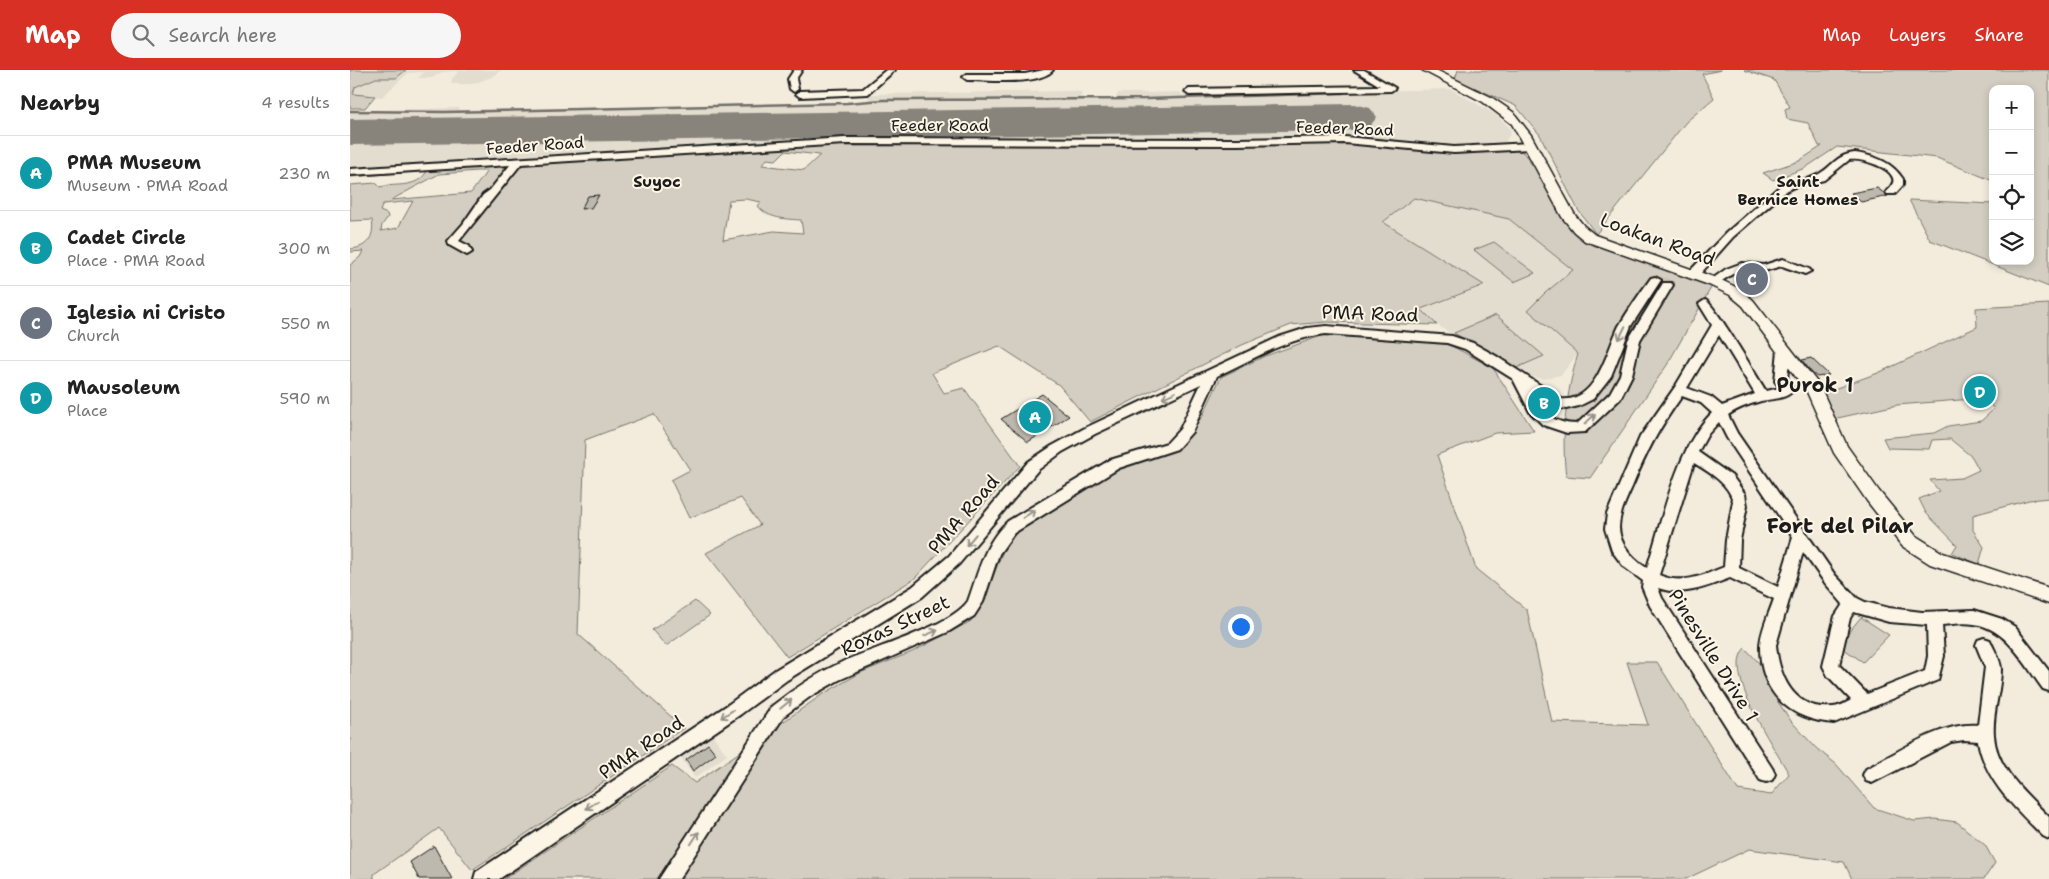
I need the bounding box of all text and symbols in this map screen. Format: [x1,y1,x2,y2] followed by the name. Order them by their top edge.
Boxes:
[111,13,461,58] search box
[25,19,81,51] text: Map
[129,21,157,49] icon: search
[169,23,277,48] text: Search here
[1823,23,1861,47] text: Map
[1889,23,1946,47] text: Layers
[1974,23,2024,47] text: Share
[1989,85,2034,265] map controls
[1989,85,2034,130] button: +
[20,89,100,117] text: Nearby
[261,92,330,113] text: 4 results
[891,115,989,136] street label: Feeder Road
[1296,116,1394,141] street label: Feeder Road
[1989,130,2034,175] button: −
[485,132,585,159] street label: Feeder Road
[67,150,201,175] text: PMA Museum
[30,163,42,184] text: A
[278,163,330,184] text: 230 m
[633,171,681,192] district label: Suyoc
[1738,171,1858,210] district label: Saint Bernice Homes
[67,175,228,196] text: Museum · PMA Road
[1989,175,2034,220] button: locate
[1597,207,1719,272] street label: Loakan Road
[1989,220,2034,265] button: layers
[67,225,186,250] text: Cadet Circle
[31,238,41,259] text: B
[278,238,330,259] text: 300 m
[67,250,205,271] text: Place · PMA Road
[1736,260,1768,298] pin: C
[1321,299,1419,328] street label: PMA Road
[67,300,225,325] text: Iglesia ni Cristo
[31,313,41,334] text: C
[281,313,330,334] text: 550 m
[67,325,120,346] text: Church
[1617,325,1626,340] one-way arrow
[1777,372,1853,398] district label: Purok 1
[1964,373,1996,411] pin: D
[67,375,180,400] text: Mausoleum
[1528,384,1560,422] pin: B
[30,388,42,409] text: D
[280,388,330,409] text: 590 m
[1161,390,1176,400] one-way arrow
[1019,398,1051,436] pin: A
[67,400,108,421] text: Place
[1583,413,1596,425] one-way arrow
[922,469,1005,559] street label: PMA Road
[1022,509,1036,519] one-way arrow
[1766,512,1914,540] district label: Fort del Pilar
[965,533,976,546] one-way arrow
[1663,584,1764,726] street label: Pinesville Drive 1
[837,589,954,662] street label: Roxas Street
[1228,614,1254,640] your location
[923,628,938,637] one-way arrow
[779,698,792,710] one-way arrow
[720,709,734,719] one-way arrow
[594,710,689,785] street label: PMA Road
[586,800,600,810] one-way arrow
[689,831,700,845] one-way arrow

